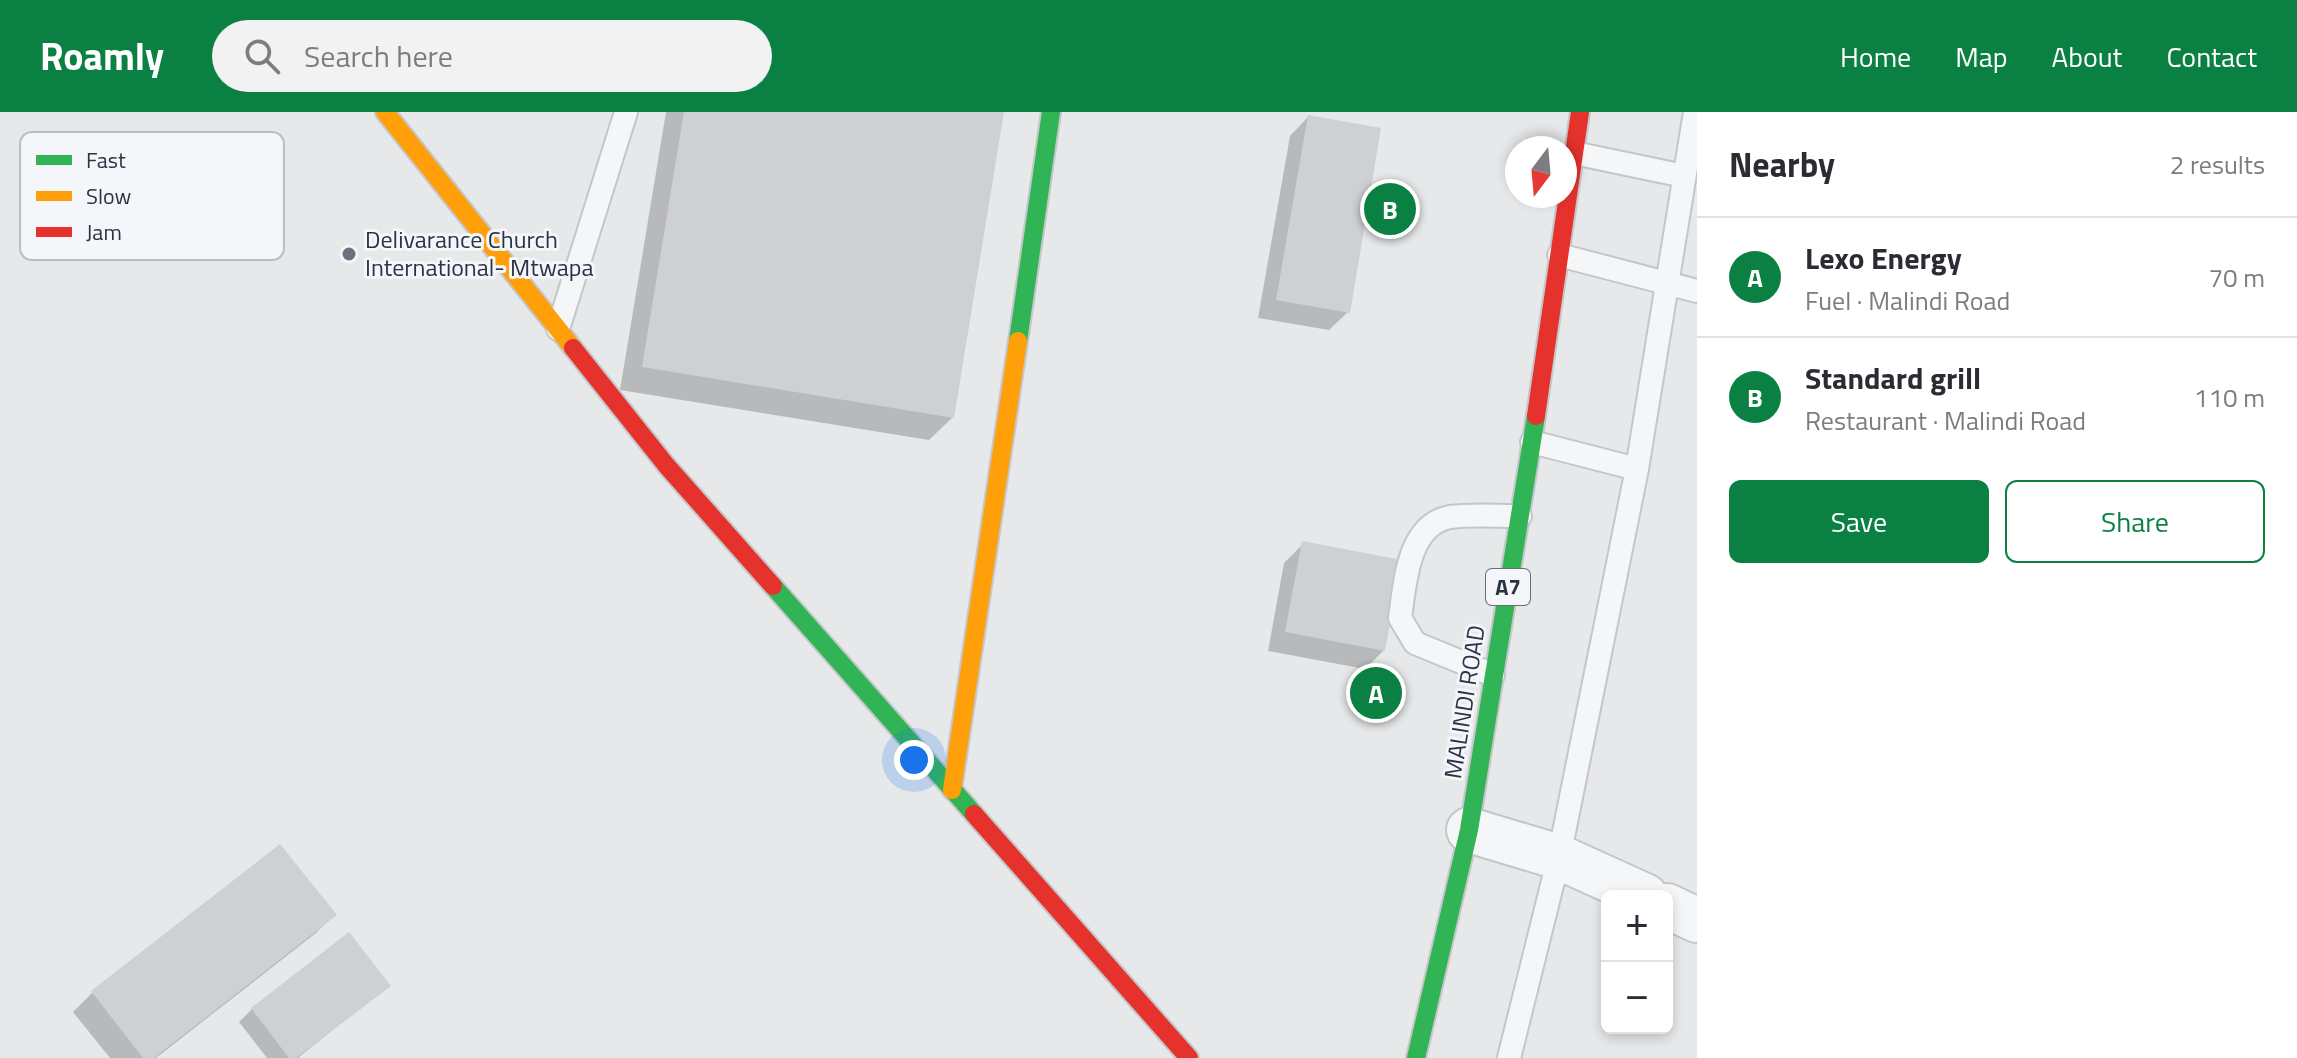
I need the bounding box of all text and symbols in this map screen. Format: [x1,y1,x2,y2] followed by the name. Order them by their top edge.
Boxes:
[212,20,772,92] search box
[40,27,164,85] text: Roamly
[304,33,453,79] text: Search here
[240,34,284,78] icon: search
[1840,35,1911,78] text: Home
[1955,35,2008,78] text: Map
[2052,35,2122,78] text: About
[2166,35,2257,78] text: Contact
[20,132,284,260] legend
[1505,136,1577,208] north arrow
[1729,138,1835,190] text: Nearby
[86,143,126,177] text: Fast
[2170,145,2265,184] text: 2 results
[86,179,132,213] text: Slow
[1364,179,1416,239] pin: B
[86,215,122,249] text: Jam
[365,221,594,285] place label: Delivarance Church International- Mtwapa
[1805,235,1962,281] text: Lexo Energy
[340,245,358,263] marker: Delivarance Church International- Mtwapa
[1747,258,1763,297] text: A
[2208,258,2265,297] text: 70 m
[1805,281,2010,320] text: Fuel · Malindi Road
[1805,355,1981,401] text: Standard grill
[1747,378,1763,417] text: B
[2194,378,2265,417] text: 110 m
[1805,401,2086,440] text: Restaurant · Malindi Road
[1729,480,1989,563] button: Save
[2005,480,2265,563] button: Share
[1486,569,1530,605] road number: A7
[1434,623,1494,781] street label: MALINDI ROAD
[1350,663,1402,723] pin: A
[894,740,934,780] your location
[1601,890,1673,1034] map controls
[1601,890,1673,962] button: +
[1601,962,1673,1034] button: −

